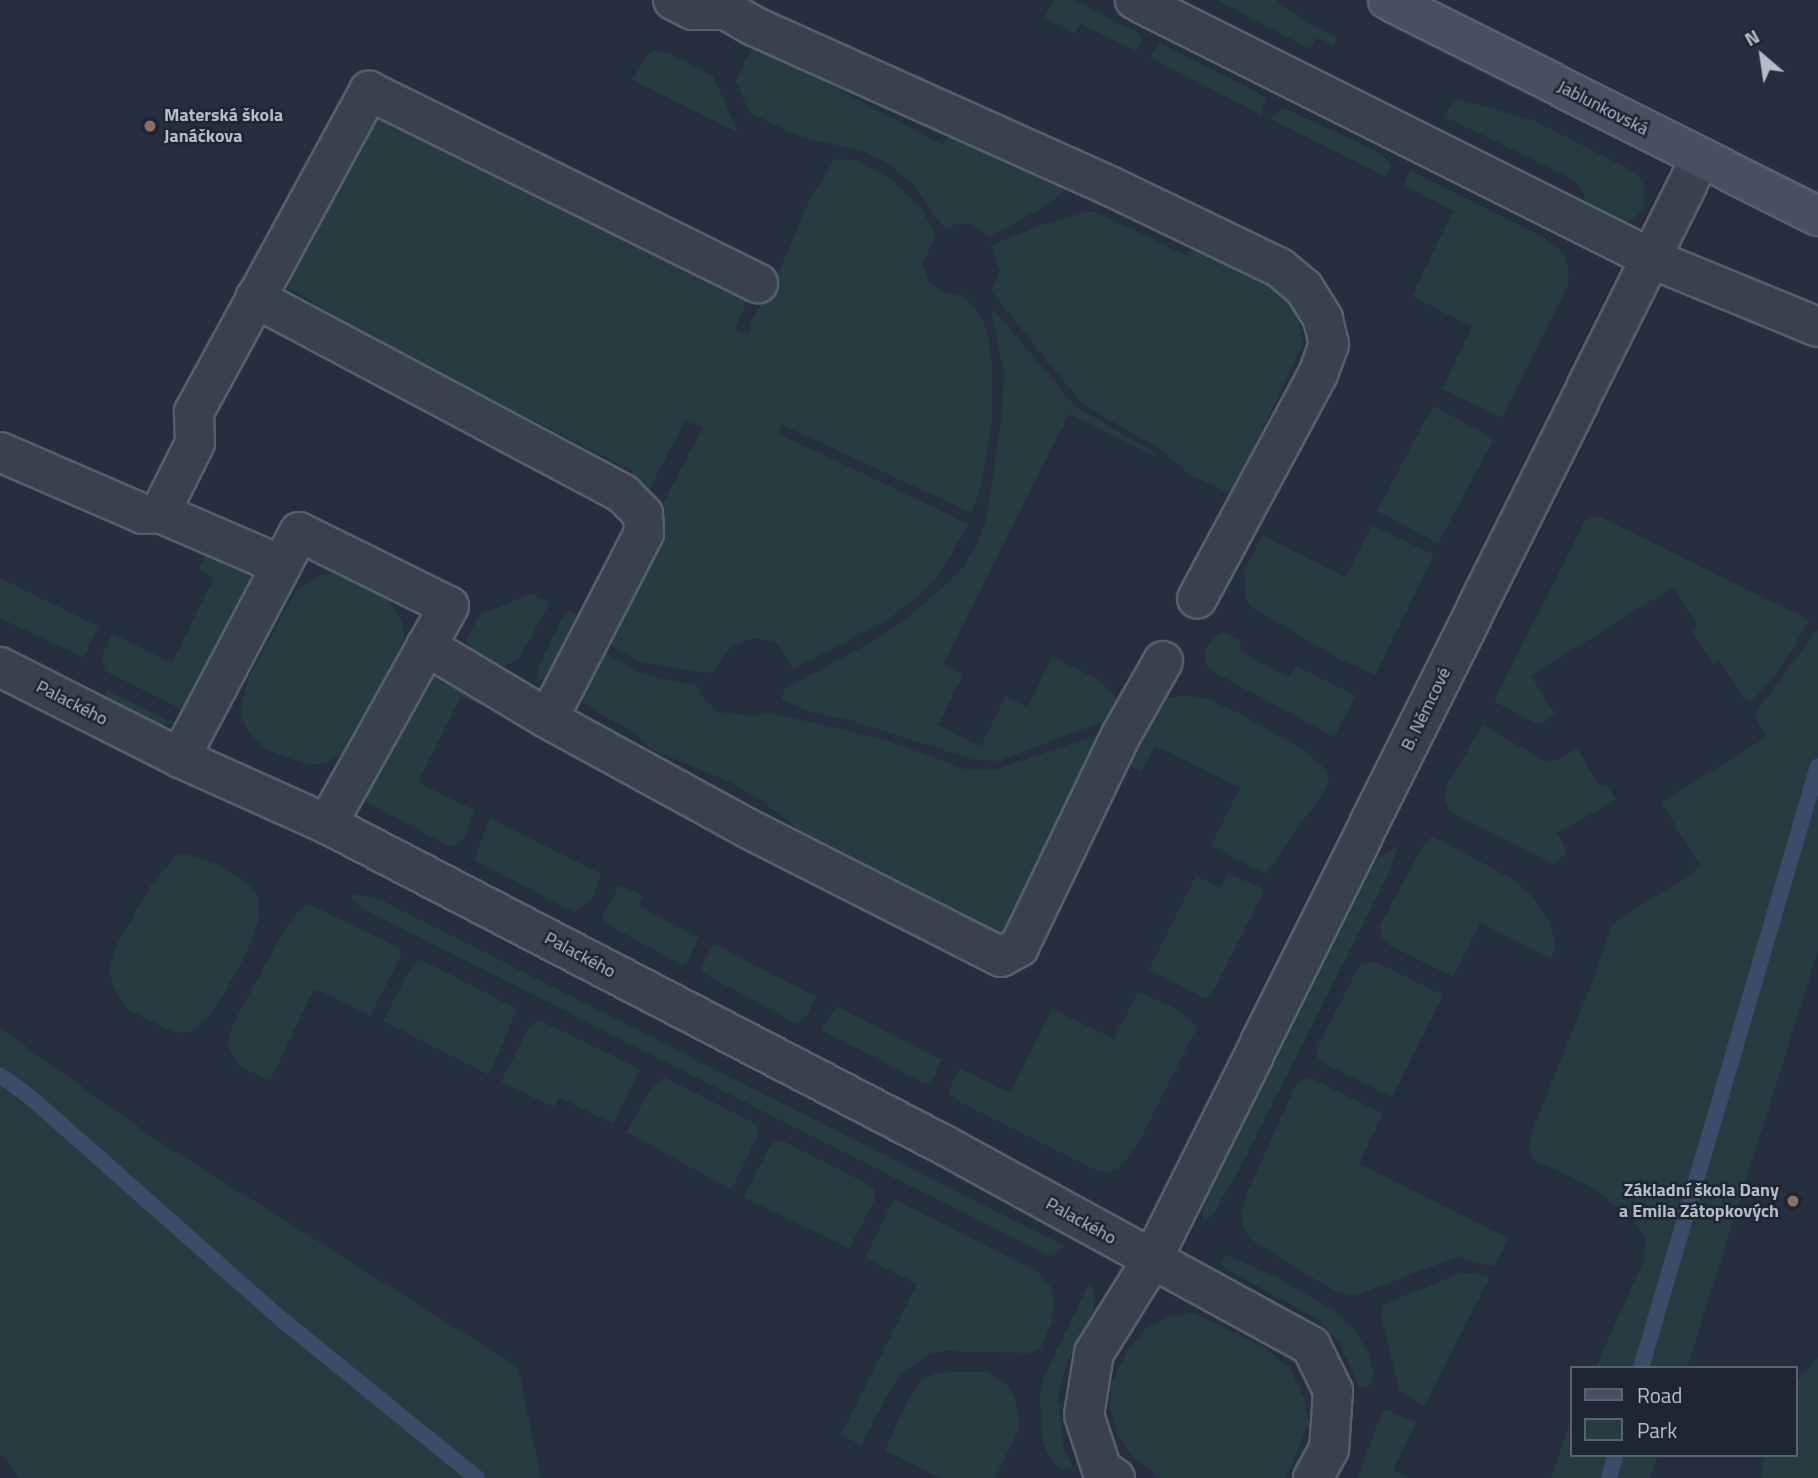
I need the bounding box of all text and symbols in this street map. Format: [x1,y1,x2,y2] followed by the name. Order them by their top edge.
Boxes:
[1727,21,1797,91] north arrow
[1739,21,1764,53] text: N
[1554,76,1652,140] street label: Jablunkovská
[164,105,283,148] place label: Materská škola Janáčkova
[142,118,158,134] marker: Materská škola Janáčkova
[1397,664,1455,754] street label: B. Němcové
[33,676,111,730] street label: Palackého
[541,927,619,983] street label: Palackého
[1619,1180,1779,1222] place label: Základní škola Dany a Emila Zátopkových
[1042,1193,1120,1249] street label: Palackého
[1785,1193,1801,1209] marker: Základní škola Dany a Emila Zátopkových
[1570,1366,1797,1457] legend
[1637,1379,1682,1411] text: Road
[1637,1414,1677,1446] text: Park

